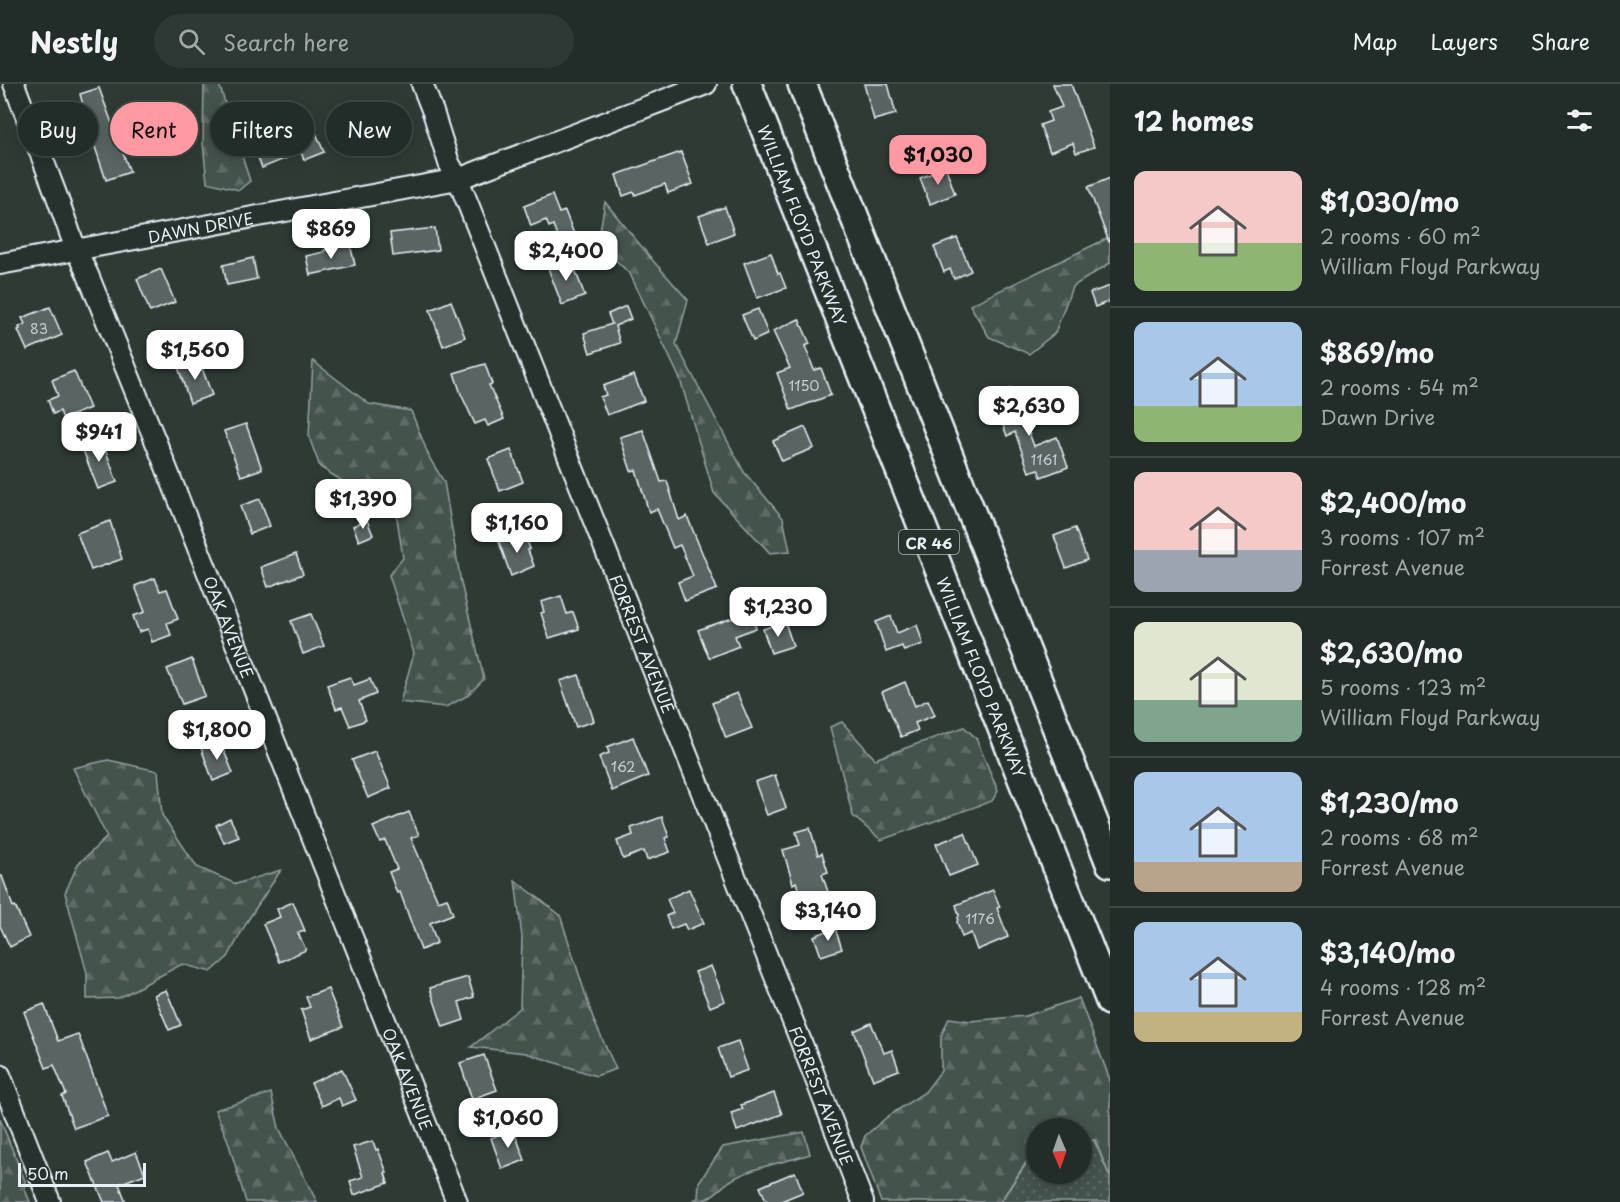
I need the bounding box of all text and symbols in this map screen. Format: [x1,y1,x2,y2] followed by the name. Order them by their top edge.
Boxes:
[154,14,574,68] search box
[30,20,118,63] text: Nestly
[175,25,208,58] icon: search
[223,25,349,58] text: Search here
[1353,25,1397,57] text: Map
[1430,25,1498,57] text: Layers
[1531,25,1590,57] text: Share
[1134,101,1254,140] text: 12 homes
[18,102,98,156] chip: Buy
[110,102,198,156] chip: Rent
[210,102,314,156] chip: Filters
[326,102,412,156] chip: New
[1563,104,1596,137] icon: filters
[752,121,854,329] street label: WILLIAM FLOYD PARKWAY
[889,135,987,186] pin: $1,030
[903,139,973,169] text: $1,030
[1320,182,1459,221] text: $1,030/mo
[1182,195,1254,267] icon: home
[146,205,255,248] street label: DAWN DRIVE
[295,209,367,260] pin: $869
[306,213,356,243] text: $869
[1320,221,1481,251] text: 2 rooms · 60 m²
[517,231,615,282] pin: $2,400
[529,235,603,265] text: $2,400
[1320,251,1540,281] text: William Floyd Parkway
[30,318,48,339] house number: 83
[146,330,244,381] pin: $1,560
[1320,333,1434,372] text: $869/mo
[160,334,230,364] text: $1,560
[1182,346,1254,418] icon: home
[1320,372,1479,402] text: 2 rooms · 54 m²
[788,375,820,396] house number: 1150
[980,386,1078,437] pin: $2,630
[993,390,1065,420] text: $2,630
[1320,402,1435,432] text: Dawn Drive
[63,412,135,463] pin: $941
[76,416,122,446] text: $941
[1031,449,1057,470] house number: 1161
[314,479,412,530] pin: $1,390
[329,483,397,513] text: $1,390
[1320,483,1466,522] text: $2,400/mo
[1182,496,1254,568] icon: home
[468,503,566,554] pin: $1,160
[485,507,549,537] text: $1,160
[1320,522,1485,552] text: 3 rooms · 107 m²
[899,530,959,554] road number: CR 46
[1320,552,1465,582] text: Forrest Avenue
[604,571,681,717] street label: FORREST AVENUE
[198,572,260,682] street label: OAK AVENUE
[931,573,1032,781] street label: WILLIAM FLOYD PARKWAY
[729,587,827,638] pin: $1,230
[744,591,812,621] text: $1,230
[1320,633,1463,672] text: $2,630/mo
[1182,646,1254,718] icon: home
[1320,672,1486,702] text: 5 rooms · 123 m²
[1320,702,1540,732] text: William Floyd Parkway
[168,710,266,761] pin: $1,800
[182,714,252,744] text: $1,800
[611,756,635,777] house number: 162
[1320,783,1458,822] text: $1,230/mo
[1182,796,1254,868] icon: home
[1320,822,1479,852] text: 2 rooms · 68 m²
[1320,852,1465,882] text: Forrest Avenue
[779,891,877,942] pin: $3,140
[795,895,861,925] text: $3,140
[965,908,995,929] house number: 1176
[1320,933,1455,972] text: $3,140/mo
[1182,946,1254,1018] icon: home
[1320,972,1486,1002] text: 4 rooms · 128 m²
[1320,1002,1465,1032] text: Forrest Avenue
[784,1022,860,1169] street label: FORREST AVENUE
[377,1024,439,1133] street label: OAK AVENUE
[459,1098,557,1149] pin: $1,060
[473,1102,543,1132] text: $1,060
[1026,1118,1092,1184] north arrow
[1026,1118,1092,1184] map controls
[18,1160,146,1188] scale bar
[27,1161,68,1185] text: 50 m

